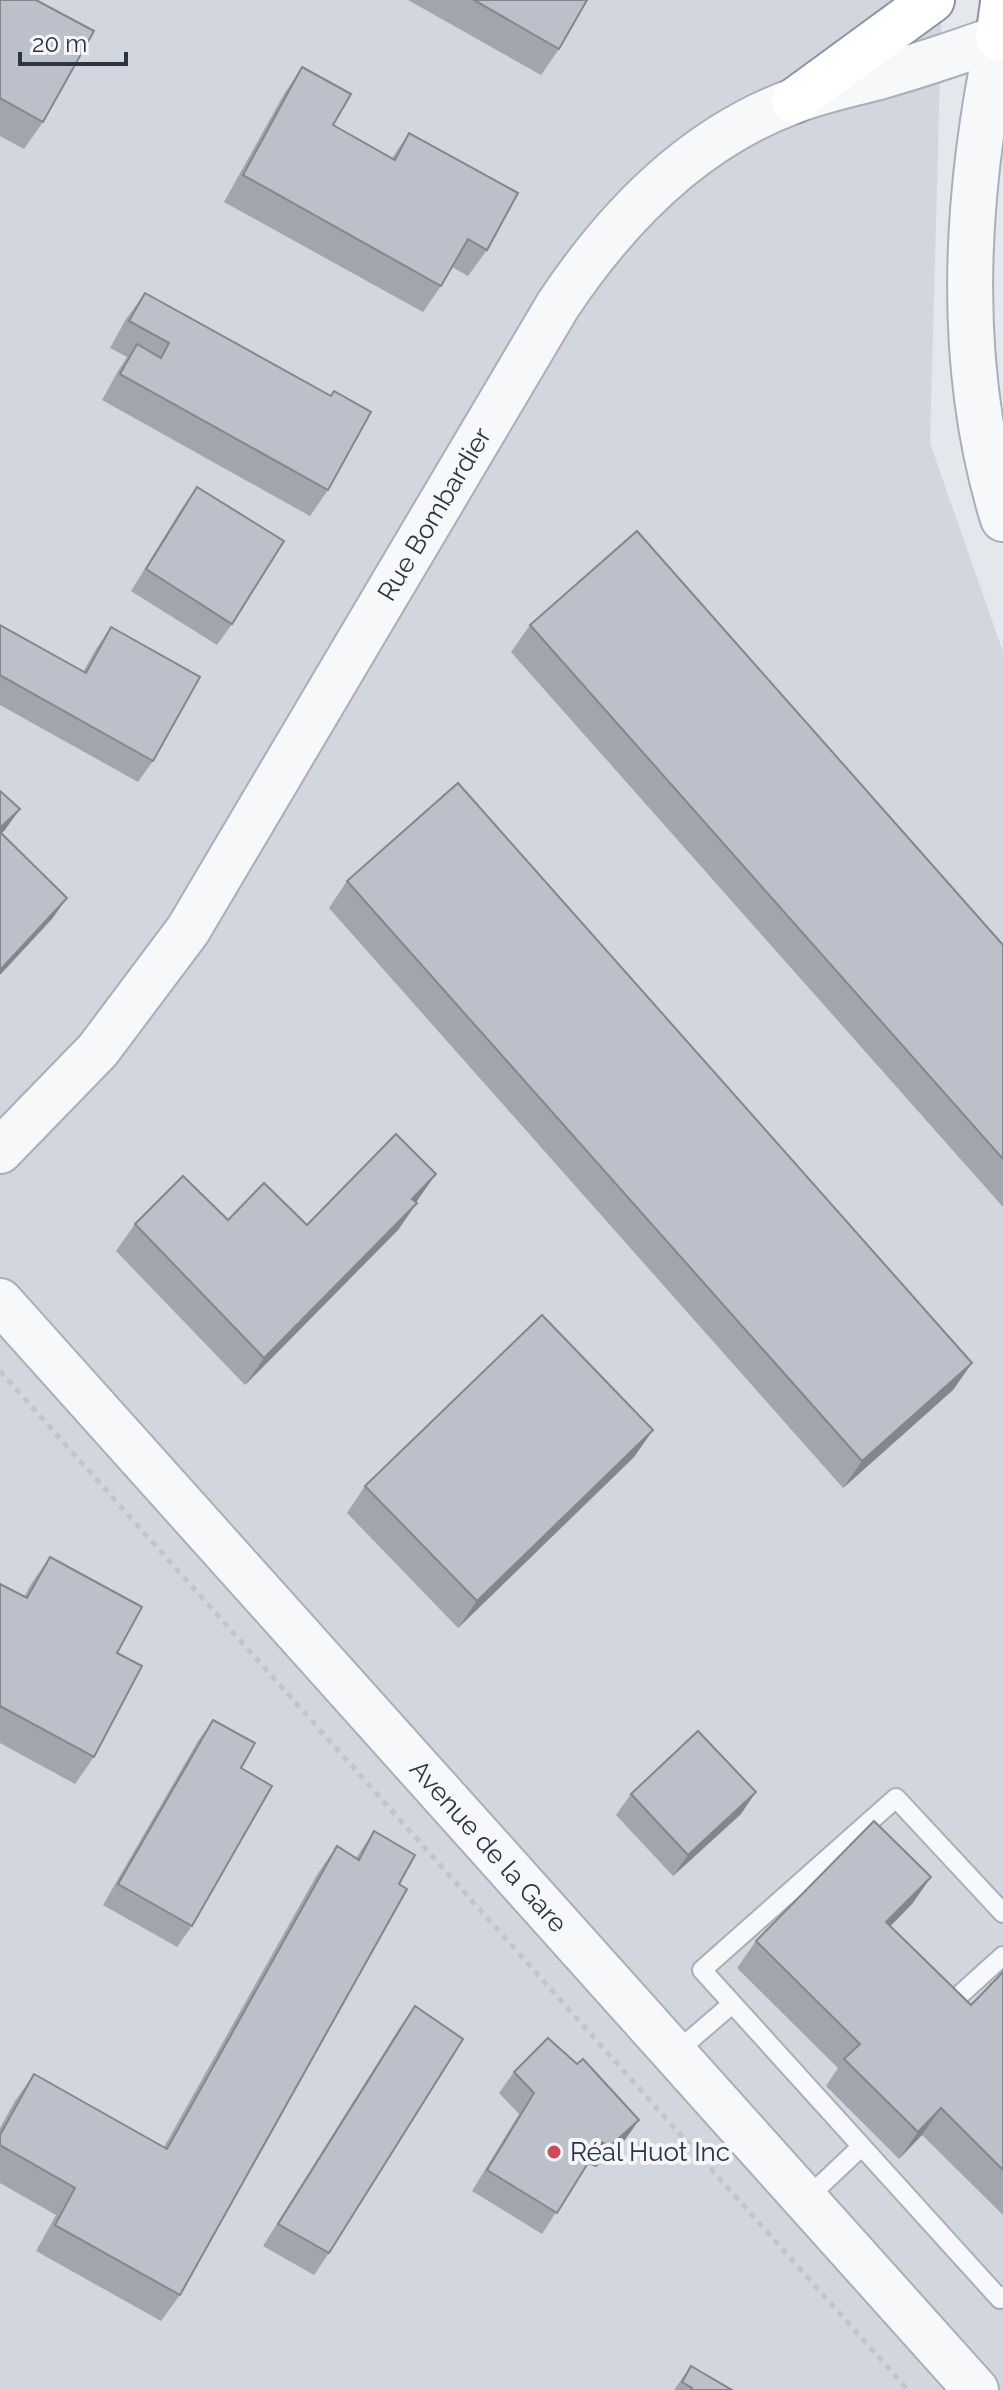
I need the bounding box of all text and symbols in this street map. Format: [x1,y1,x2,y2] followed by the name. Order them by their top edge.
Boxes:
[20,16,126,66] scale bar
[32,29,87,58] text: 20 m
[371,422,497,606] street label: Rue Bombardier
[404,1754,573,1938] street label: Avenue de la Gare
[570,2137,730,2167] place label: Réal Huot Inc
[545,2143,563,2161] marker: Réal Huot Inc

